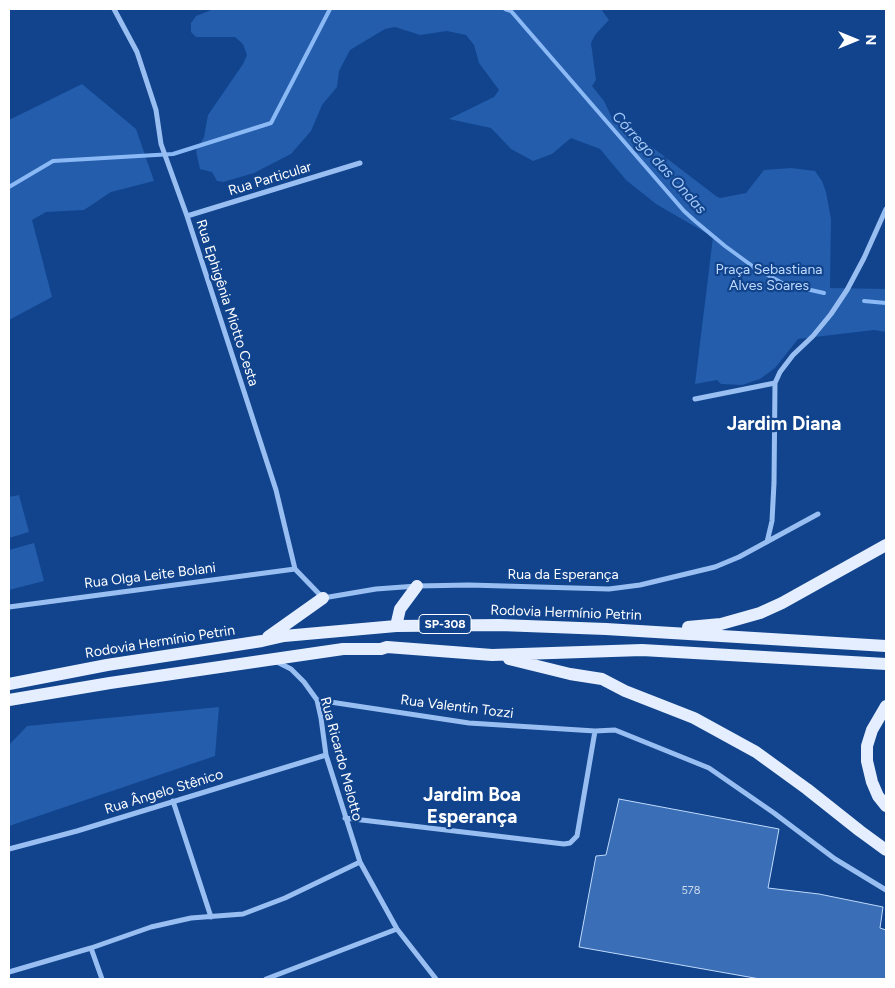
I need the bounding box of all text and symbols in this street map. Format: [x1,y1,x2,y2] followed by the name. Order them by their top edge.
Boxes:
[830,15,880,65] north arrow
[862,35,879,45] text: N
[608,108,710,218] water label: Córrego das Ondas
[226,158,314,200] street label: Rua Particular
[192,218,262,388] street label: Rua Ephigênia Miotto Cesta
[716,262,822,294] park label: Praça Sebastiana Alves Soares
[727,413,841,435] district label: Jardim Diana
[83,560,217,592] street label: Rua Olga Leite Bolani
[507,567,619,583] street label: Rua da Esperança
[490,602,642,624] street label: Rodovia Hermínio Petrin
[419,614,471,634] road number: SP-308
[84,622,236,662] street label: Rodovia Hermínio Petrin
[400,692,514,722] street label: Rua Valentin Tozzi
[316,695,366,823] street label: Rua Ricardo Melotto
[103,766,225,818] street label: Rua Ângelo Stênico
[423,784,521,828] district label: Jardim Boa Esperança
[682,884,700,898] house number: 578

